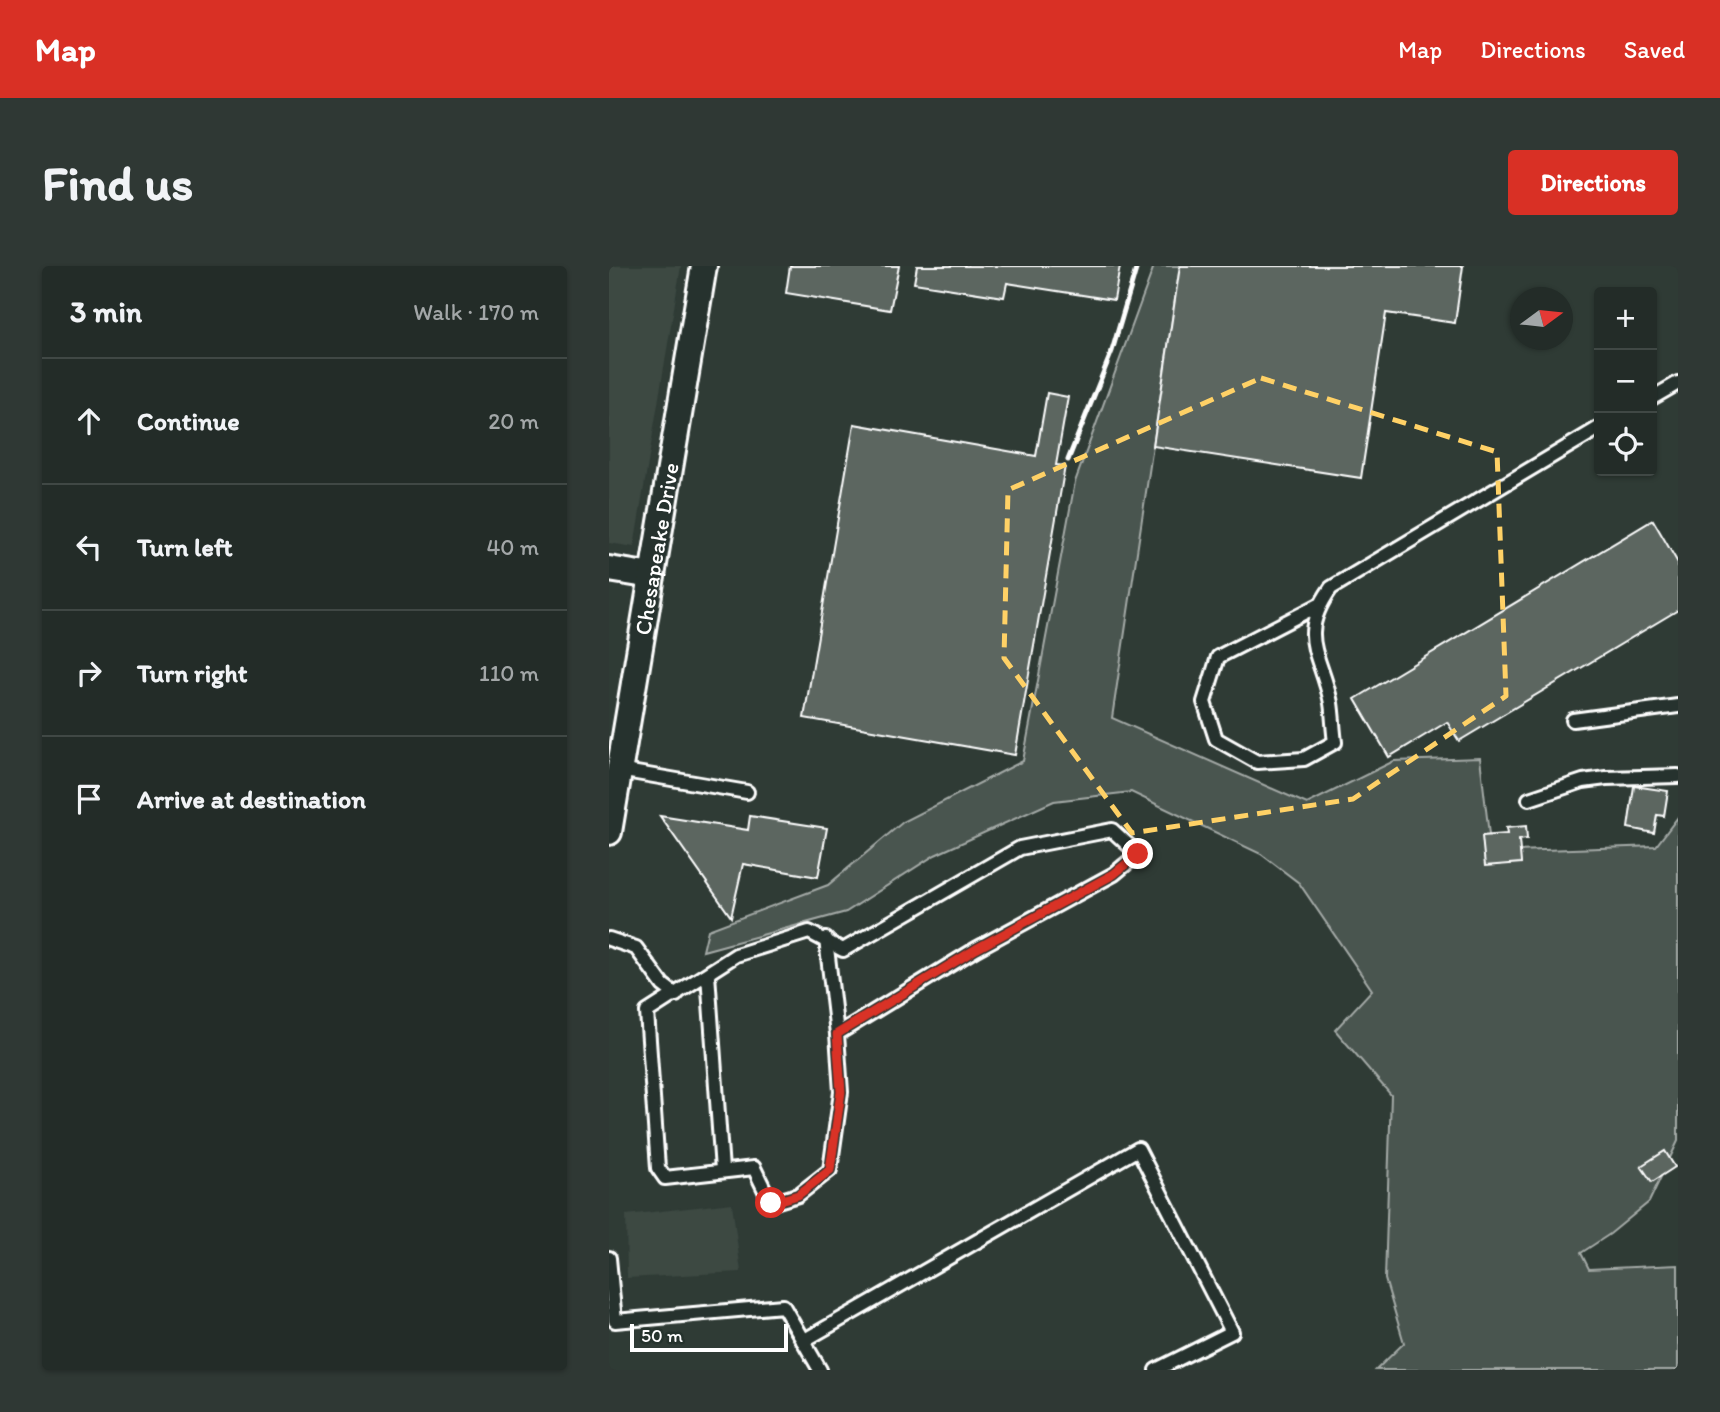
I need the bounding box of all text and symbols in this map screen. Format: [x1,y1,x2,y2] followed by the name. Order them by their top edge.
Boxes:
[35,30,96,69] text: Map
[1398,35,1442,64] text: Map
[1480,35,1586,64] text: Directions
[1624,35,1685,64] text: Saved
[1508,150,1678,215] button: Directions
[42,153,193,212] text: Find us
[1510,287,1573,350] north arrow
[1594,287,1657,476] map controls
[1594,287,1657,350] button: +
[70,293,142,330] text: 3 min
[413,298,539,326] text: Walk · 170 m
[1594,350,1657,413] button: −
[70,402,108,440] icon: ahead
[137,405,240,437] text: Continue
[488,407,539,435] text: 20 m
[1594,413,1657,476] button: locate
[628,461,685,637] street label: Chesapeake Drive
[70,528,108,566] icon: left
[137,531,233,563] text: Turn left
[486,533,539,561] text: 40 m
[70,654,108,692] icon: right
[137,657,248,689] text: Turn right
[479,659,539,687] text: 110 m
[70,780,108,818] icon: arrive
[137,783,366,815] text: Arrive at destination
[1122,838,1153,869] route end
[755,1187,786,1218] route start
[630,1321,787,1353] scale bar
[641,1324,683,1347] text: 50 m

